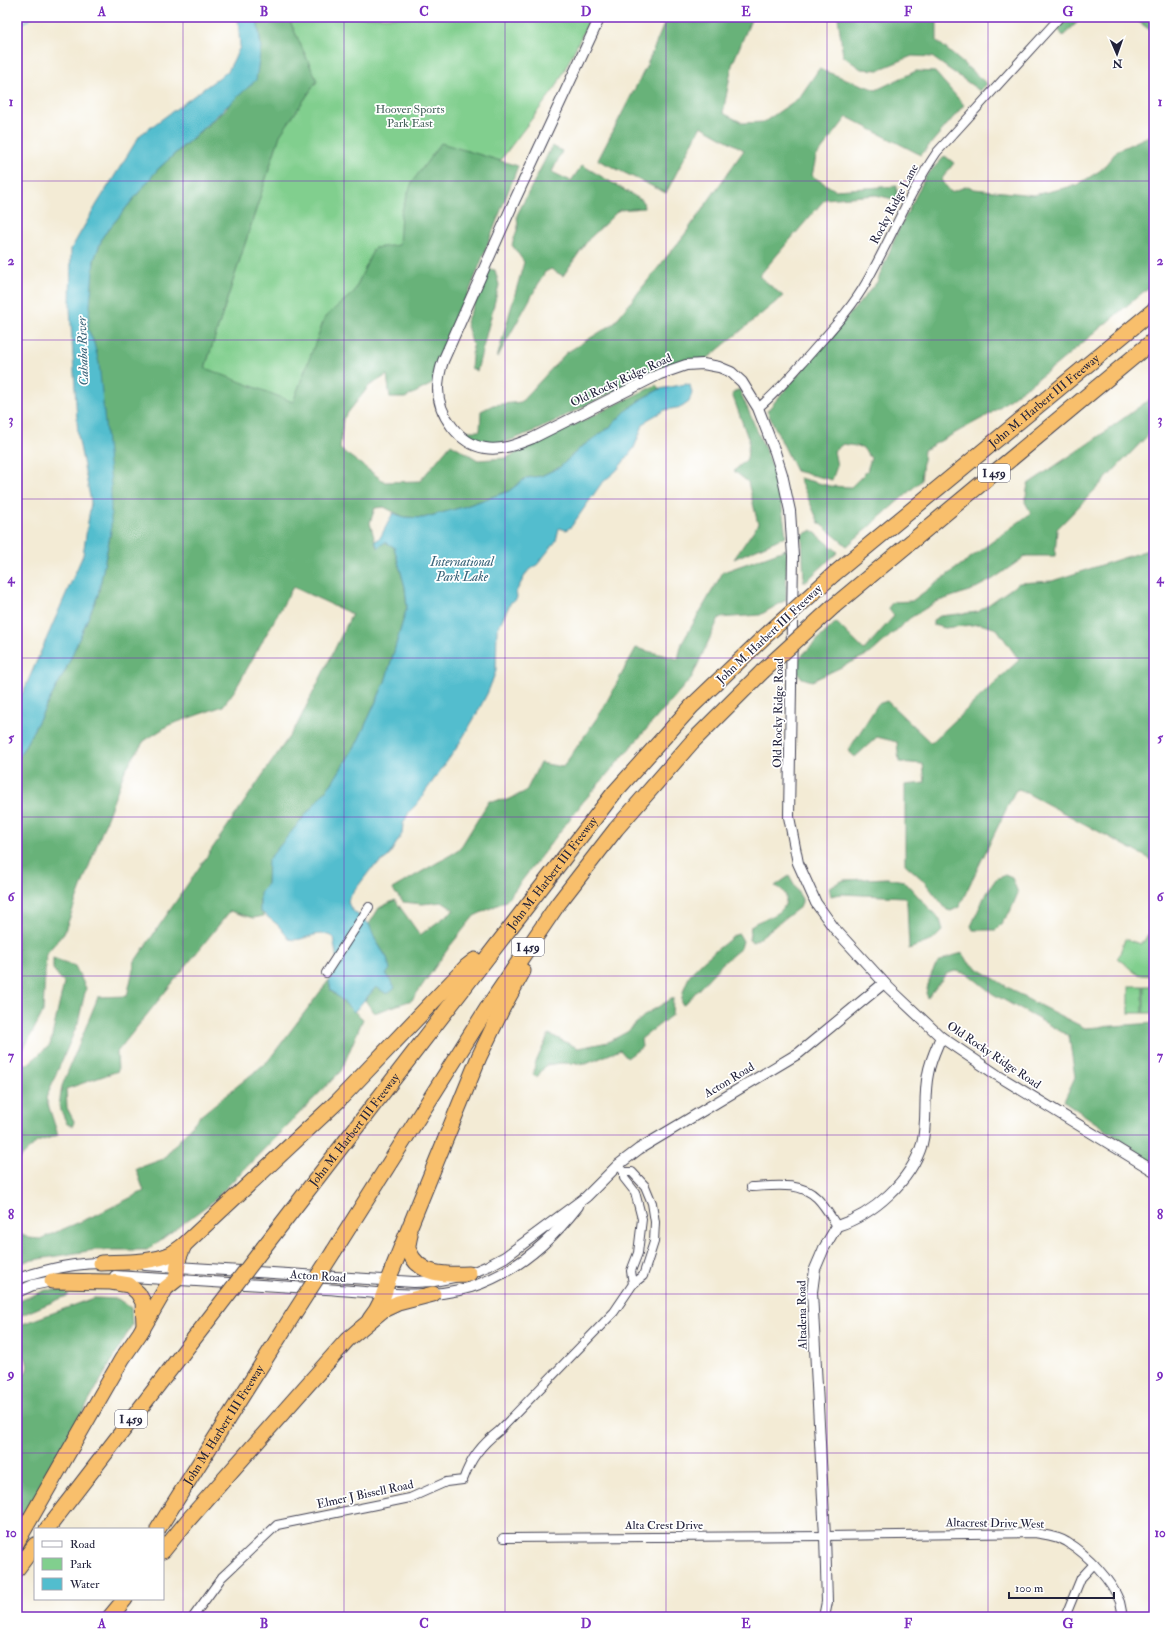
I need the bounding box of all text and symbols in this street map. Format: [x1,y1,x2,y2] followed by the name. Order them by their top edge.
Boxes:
[97,4,107,20] text: A
[260,4,268,20] text: B
[419,4,429,20] text: C
[581,4,592,20] text: D
[741,4,751,20] text: E
[904,4,913,20] text: F
[1063,4,1074,20] text: G
[1097,34,1137,74] north arrow
[1111,57,1123,70] text: N
[9,94,14,110] text: 1
[1158,94,1163,110] text: 1
[375,102,445,131] park label: Hoover Sports Park East
[867,162,922,247] street label: Rocky Ridge Lane
[8,253,15,269] text: 2
[1157,253,1164,269] text: 2
[74,315,92,386] water label: Cahaba River
[568,350,674,410] street label: Old Rocky Ridge Road
[985,351,1103,452] street label: John M. Harbert III Freeway
[9,412,14,428] text: 3
[1158,412,1163,428] text: 3
[978,464,1010,482] road number: I 459
[429,554,495,585] water label: International Park Lake
[6,571,15,587] text: 4
[1155,571,1164,587] text: 4
[713,581,826,688] street label: John M. Harbert III Freeway
[770,658,787,768] street label: Old Rocky Ridge Road
[8,730,14,746] text: 5
[1157,730,1163,746] text: 5
[504,813,601,934] street label: John M. Harbert III Freeway
[8,889,16,905] text: 6
[1157,889,1165,905] text: 6
[512,938,544,956] road number: I 459
[944,1018,1044,1092] street label: Old Rocky Ridge Road
[8,1048,15,1064] text: 7
[1157,1048,1164,1064] text: 7
[701,1060,757,1102] street label: Acton Road
[306,1070,404,1191] street label: John M. Harbert III Freeway
[8,1207,14,1223] text: 8
[1157,1207,1163,1223] text: 8
[289,1267,346,1286] street label: Acton Road
[794,1280,811,1351] street label: Altadena Road
[180,1362,268,1489] street label: John M. Harbert III Freeway
[6,1366,15,1382] text: 9
[1155,1366,1164,1382] text: 9
[115,1410,147,1428] road number: I 459
[315,1477,415,1512] street label: Elmer J Bissell Road
[945,1515,1044,1532] street label: Altacrest Drive West
[624,1518,703,1533] street label: Alta Crest Drive
[5,1525,17,1541] text: 10
[1154,1525,1166,1541] text: 10
[34,1528,164,1600] legend
[70,1537,95,1552] text: Road
[70,1557,92,1572] text: Park
[1009,1574,1114,1600] scale bar
[69,1577,100,1592] text: Water
[1015,1581,1044,1596] text: 100 m
[97,1616,107,1632] text: A
[260,1616,268,1632] text: B
[419,1616,429,1632] text: C
[581,1616,592,1632] text: D
[741,1616,751,1632] text: E
[904,1616,913,1632] text: F
[1063,1616,1074,1632] text: G

